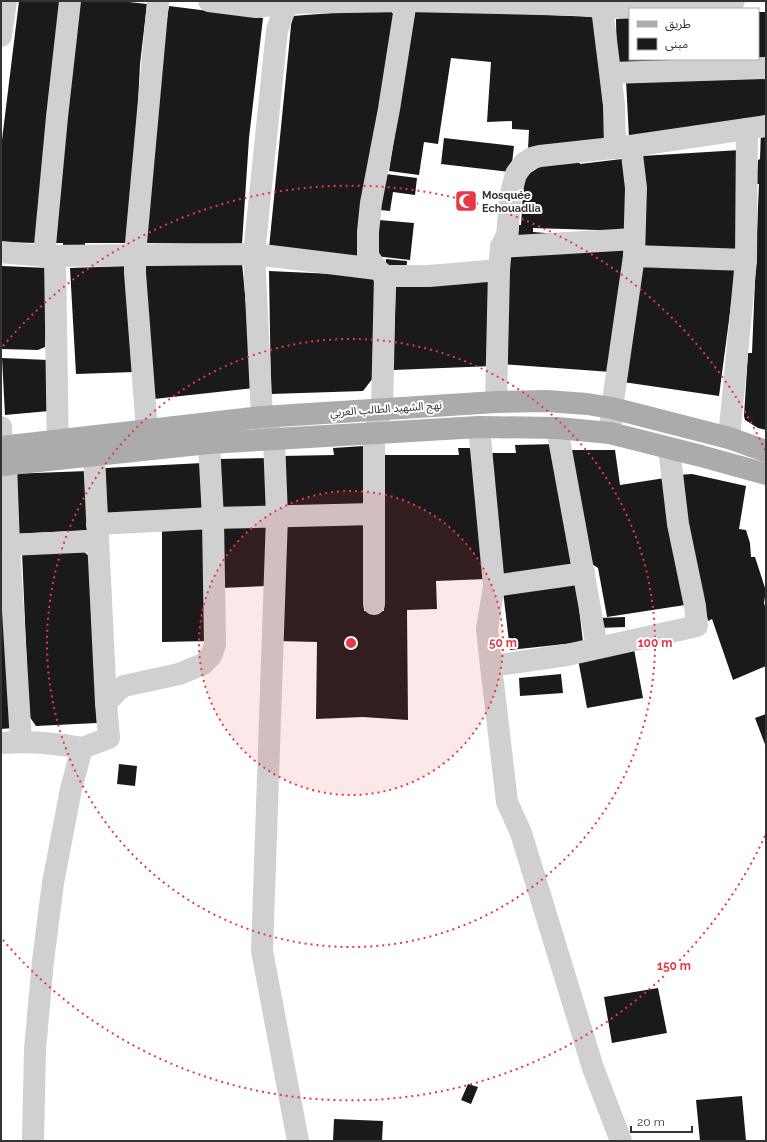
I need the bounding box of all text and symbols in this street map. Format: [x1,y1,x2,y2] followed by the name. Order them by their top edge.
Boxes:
[629,8,759,60] legend
[665,17,691,32] text: طريق
[665,37,688,51] text: مبنى
[453,188,479,214] mosque icon: Mosquée Echouadlia
[482,189,541,215] place label: Mosquée Echouadlia
[330,399,443,422] street label: نهج الشهيد الطالب العربي
[344,636,358,650] centre of rings
[489,636,517,650] text: 50 m
[638,636,672,650] text: 100 m
[657,959,691,973] text: 150 m
[631,1108,692,1134] scale bar
[637,1115,665,1129] text: 20 m

